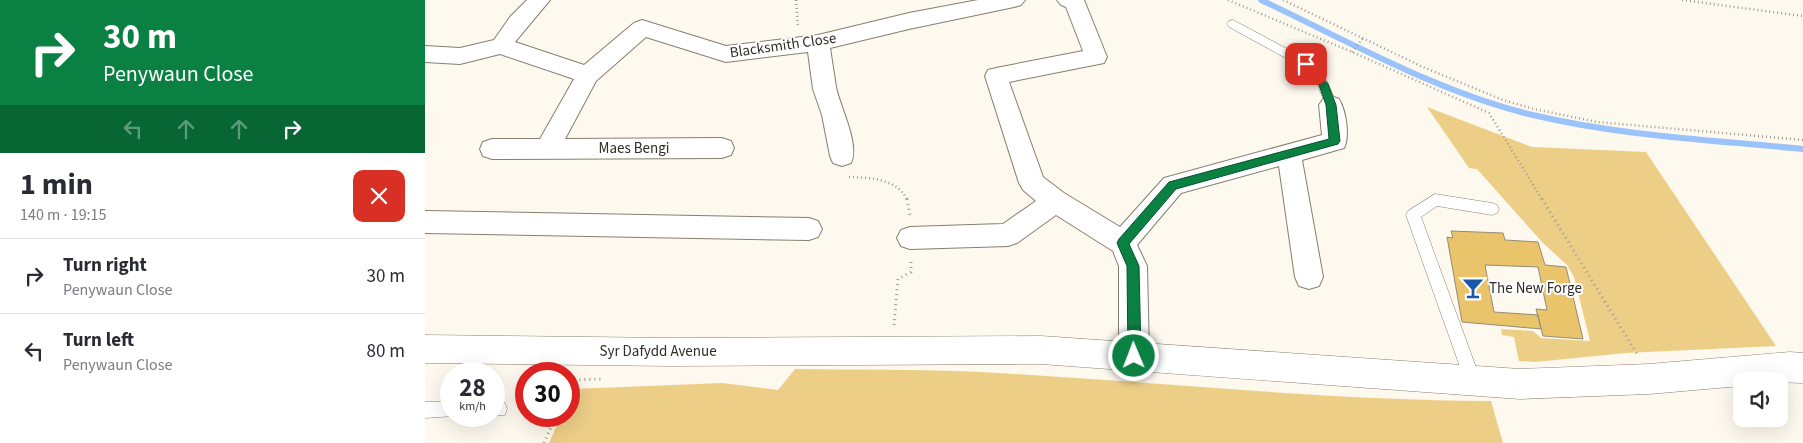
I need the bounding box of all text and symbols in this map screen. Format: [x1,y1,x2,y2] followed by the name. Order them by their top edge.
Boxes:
[103,12,177,62] text: 30 m
[20,20,85,85] icon: right
[728,28,838,63] street label: Blacksmith Close
[1285,43,1327,85] pin
[1292,50,1320,78] icon: arrive
[103,58,253,90] text: Penywaun Close
[119,115,147,143] icon: left
[172,115,200,143] icon: ahead
[225,115,253,143] icon: ahead
[278,115,306,143] icon: right
[599,138,669,159] street label: Maes Bengi
[20,163,93,206] text: 1 min
[353,170,405,222] button: close
[20,204,107,226] text: 140 m · 19:15
[63,252,147,279] text: Turn right
[20,262,48,290] icon: right
[367,263,405,290] text: 30 m
[1460,275,1486,301] bar icon: The New Forge
[1489,278,1582,299] place label: The New Forge
[63,279,172,301] text: Penywaun Close
[63,327,134,354] text: Turn left
[1107,329,1159,381] position arrow
[20,337,48,365] icon: left
[367,338,405,365] text: 80 m
[599,341,717,362] street label: Syr Dafydd Avenue
[63,354,172,376] text: Penywaun Close
[515,362,580,427] speed limit sign: 30
[459,370,486,406] text: 28
[1733,372,1788,427] map controls
[1733,372,1788,427] button: sound
[459,398,486,415] text: km/h

